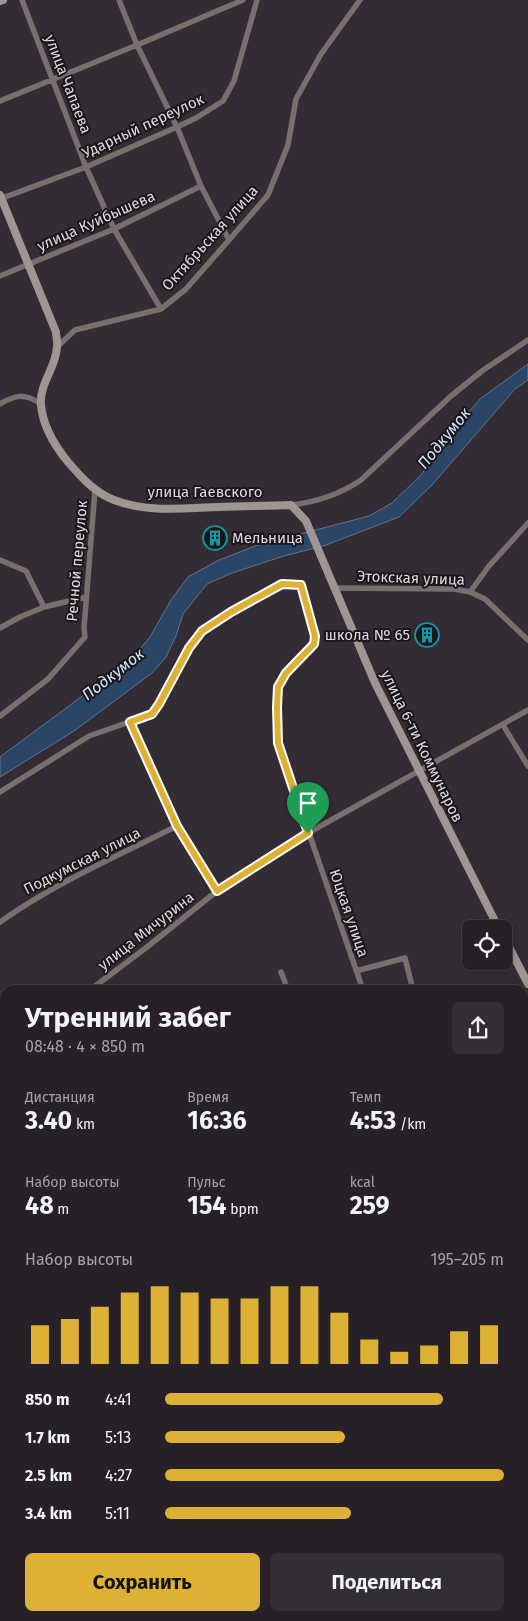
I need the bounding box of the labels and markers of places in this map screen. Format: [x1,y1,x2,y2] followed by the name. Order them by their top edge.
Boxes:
[202,525,228,551] building icon: Мельница
[232,529,303,547] place label: Мельница
[414,622,440,648] building icon: школа № 65
[325,626,410,644] place label: школа № 65
[287,782,329,833] pin

